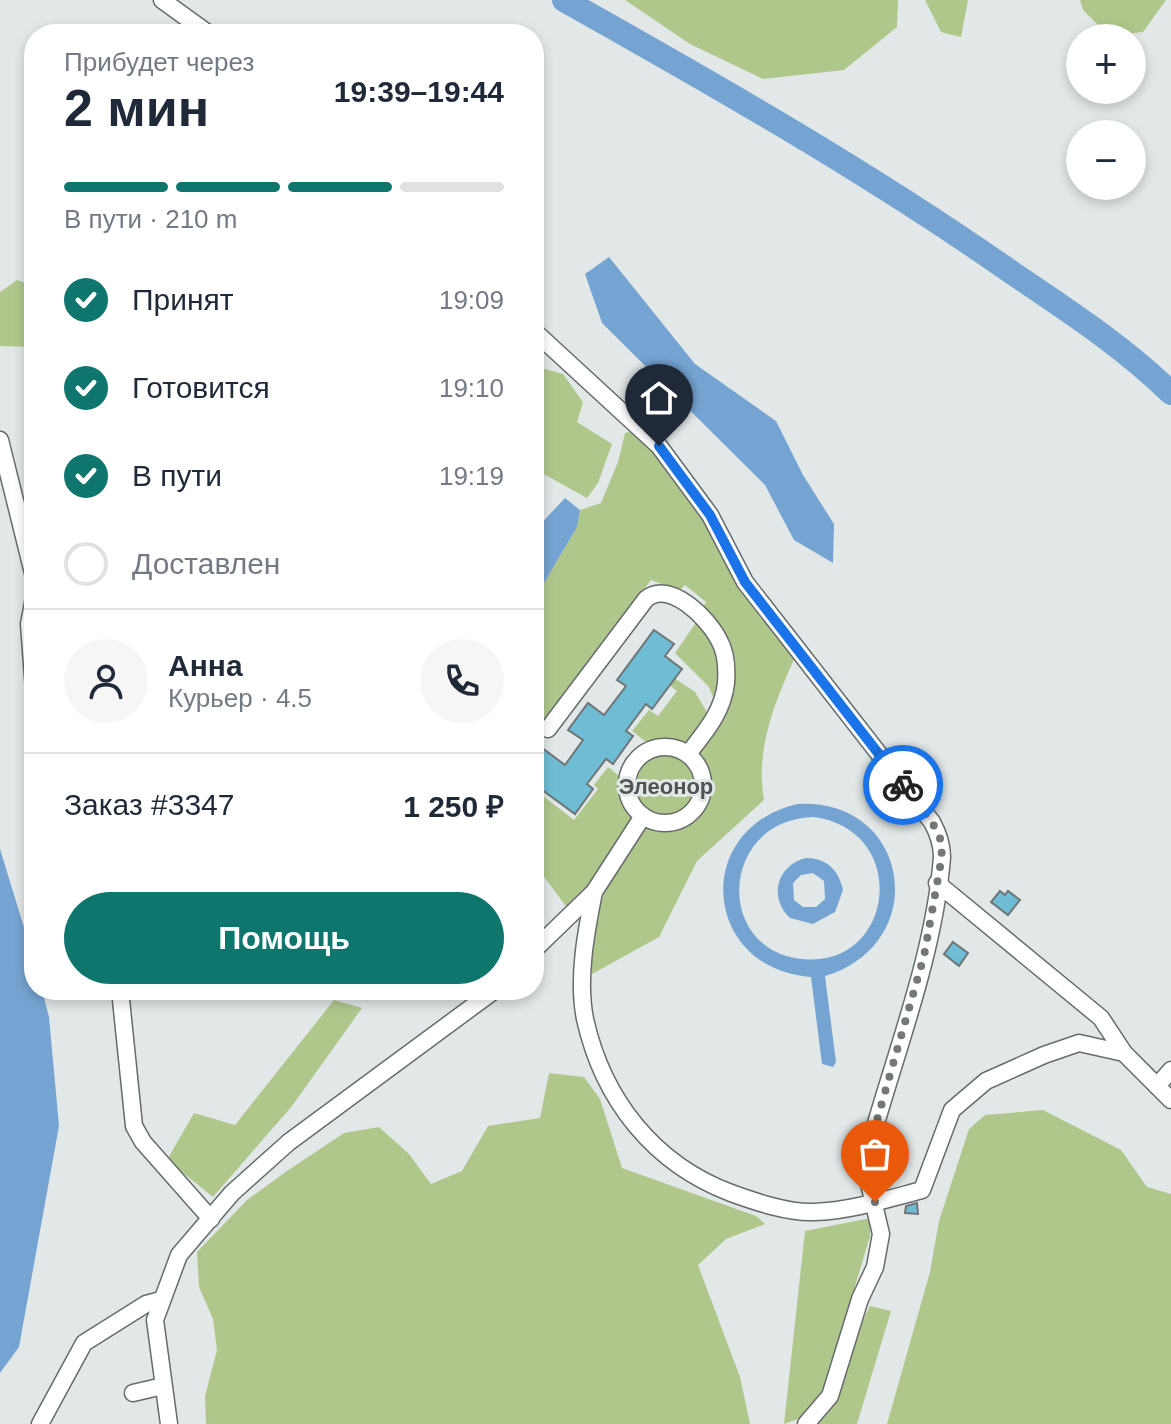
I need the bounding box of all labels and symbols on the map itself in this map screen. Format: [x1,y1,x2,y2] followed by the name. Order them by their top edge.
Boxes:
[625,364,693,446] pin
[863,745,943,825] courier
[619,774,713,799] district label: Элеонор
[841,1120,909,1202] pin

